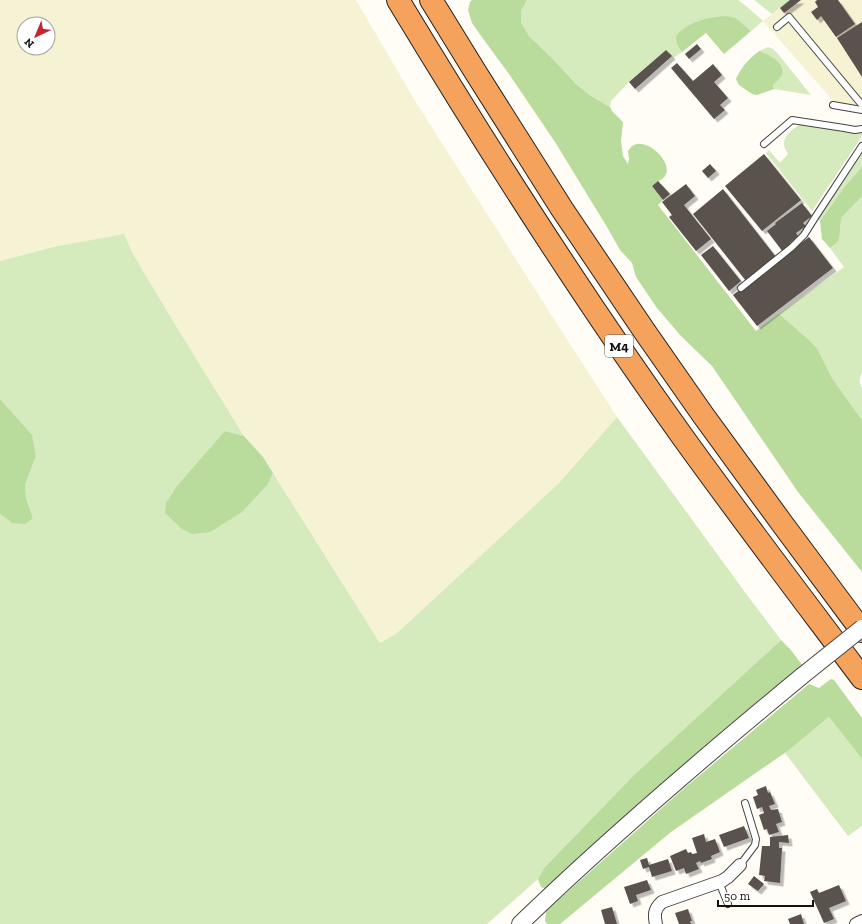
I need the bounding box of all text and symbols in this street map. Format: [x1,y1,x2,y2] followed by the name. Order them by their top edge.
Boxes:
[16,16,56,56] north arrow
[21,35,37,50] text: N
[605,335,633,357] road number: M4
[718,882,813,908] scale bar
[724,889,751,903] text: 50 m

